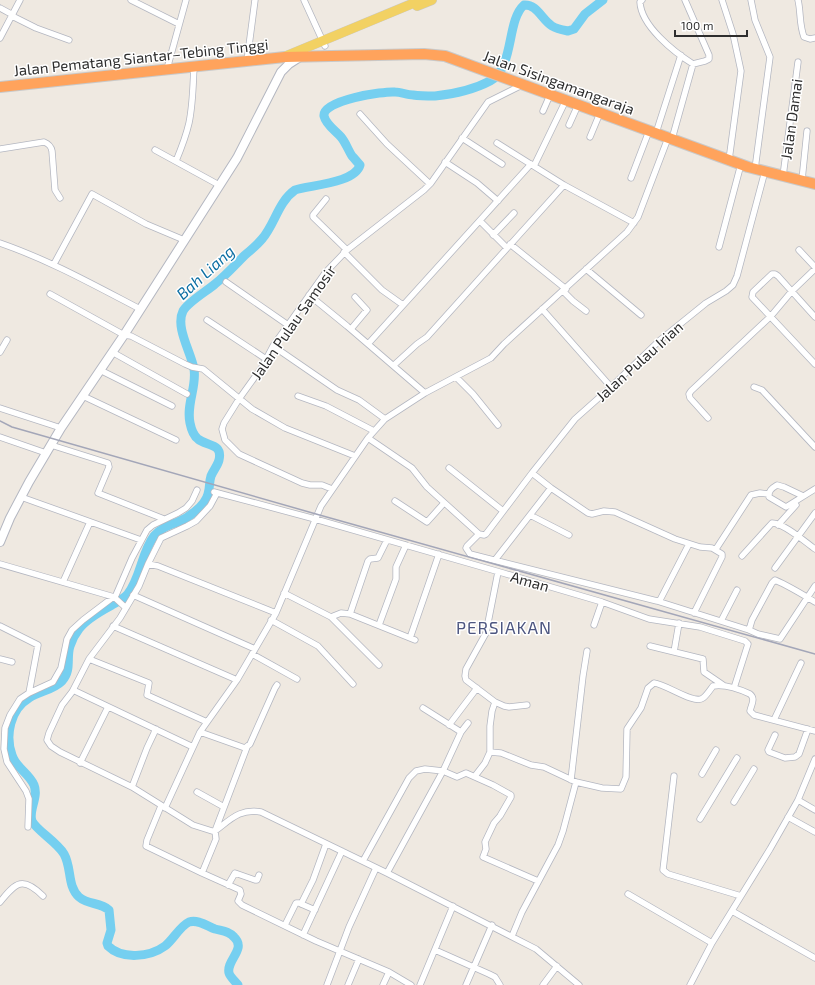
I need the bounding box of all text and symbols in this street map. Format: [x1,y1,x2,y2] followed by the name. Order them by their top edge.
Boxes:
[675,12,747,38] scale bar
[681,18,713,32] text: 100 m
[13,35,269,79] street label: Jalan Pematang Siantar–Tebing Tinggi
[481,46,637,119] street label: Jalan Sisingamangaraja
[776,77,806,161] street label: Jalan Damai
[172,241,238,303] water label: Bah Liang
[247,261,339,383] street label: Jalan Pulau Samosir
[592,317,686,405] street label: Jalan Pulau Irian
[509,567,551,595] street label: Aman
[456,617,552,637] district label: PERSIAKAN

